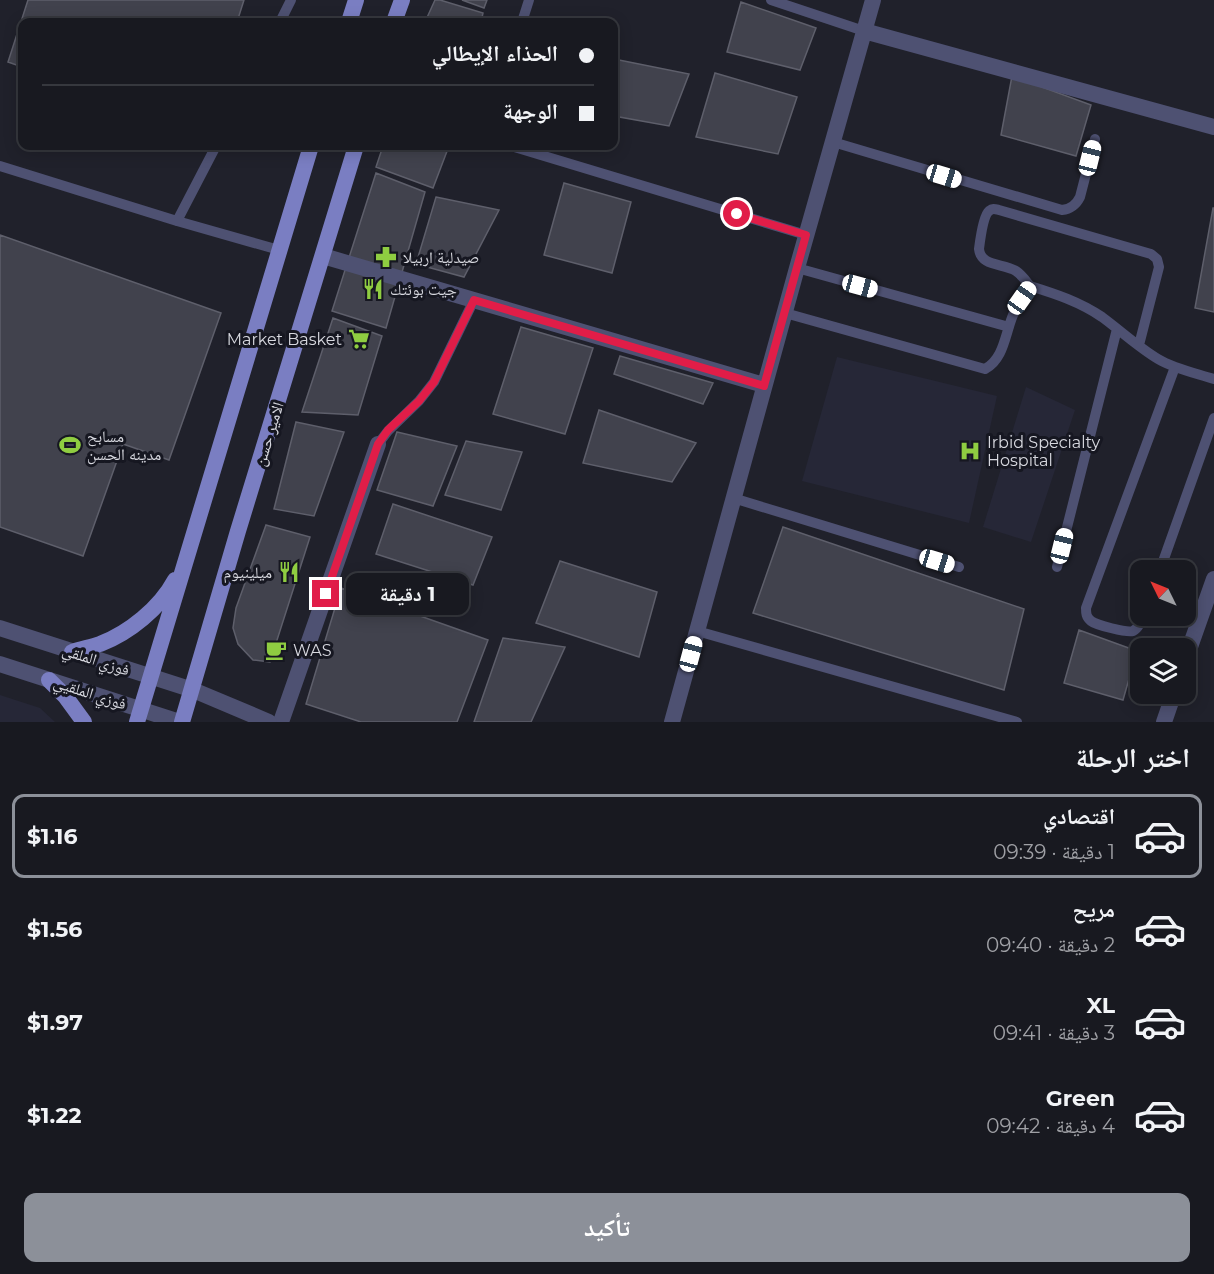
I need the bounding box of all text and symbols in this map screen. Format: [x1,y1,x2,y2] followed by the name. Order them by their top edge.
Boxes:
[432,40,558,67] text: الحذاء الإيطالي
[503,98,558,125] text: الوجهة
[1077,138,1103,178] car
[924,162,964,190] car
[723,200,750,227] route start
[374,245,398,269] pharmacy icon: صيدلية اربيلا
[403,248,479,267] place label: صيدلية اربيلا
[840,273,880,299] car
[361,277,385,301] restaurant icon: جيت بوئتك
[1004,278,1040,318] car
[390,280,457,299] place label: جيت بوئتك
[347,327,371,351] supermarket icon: Market Basket
[227,330,343,349] place label: Market Basket
[250,400,289,469] street label: الامير حسن
[87,427,161,465] place label: مسابح مدينه الحسن
[58,433,82,457] sports icon: مسابح مدينه الحسن
[987,433,1100,470] place label: Irbid Specialty Hospital
[958,439,982,463] hospital icon: Irbid Specialty Hospital
[1049,526,1075,566] car
[917,547,957,575] car
[277,560,301,584] restaurant icon: ميلينيوم
[1130,560,1196,626] north arrow
[1130,560,1196,704] map controls
[224,563,272,583] place label: ميلينيوم
[347,573,470,615] callout: 1 دقيقة
[312,580,339,607] route end
[380,582,435,606] text: 1 دقيقة
[678,634,704,674] car
[264,638,288,662] cafe icon: WAS
[1130,638,1196,704] button: layers
[59,640,132,683] street label: فوزي الملقي
[293,641,332,660] place label: WAS
[50,672,129,717] street label: فوزي الملقيي
[1076,741,1190,774] text: اختر الرحلة
[1043,803,1115,830] text: اقتصادي
[1133,809,1187,863] icon: car
[27,823,77,850] text: $1.16
[993,840,1115,864] text: 1 دقيقة · 09:39
[1072,896,1115,923] text: مريح
[1133,902,1187,956] icon: car
[27,916,82,943] text: $1.56
[986,933,1115,957] text: 2 دقيقة · 09:40
[1086,992,1115,1019] text: XL
[1133,995,1187,1049] icon: car
[27,1009,83,1036] text: $1.97
[993,1021,1115,1045] text: 3 دقيقة · 09:41
[1046,1085,1115,1112] text: Green
[1133,1088,1187,1142] icon: car
[27,1102,81,1129] text: $1.22
[986,1114,1115,1138] text: 4 دقيقة · 09:42
[24,1193,1190,1262] button: تأكيد

